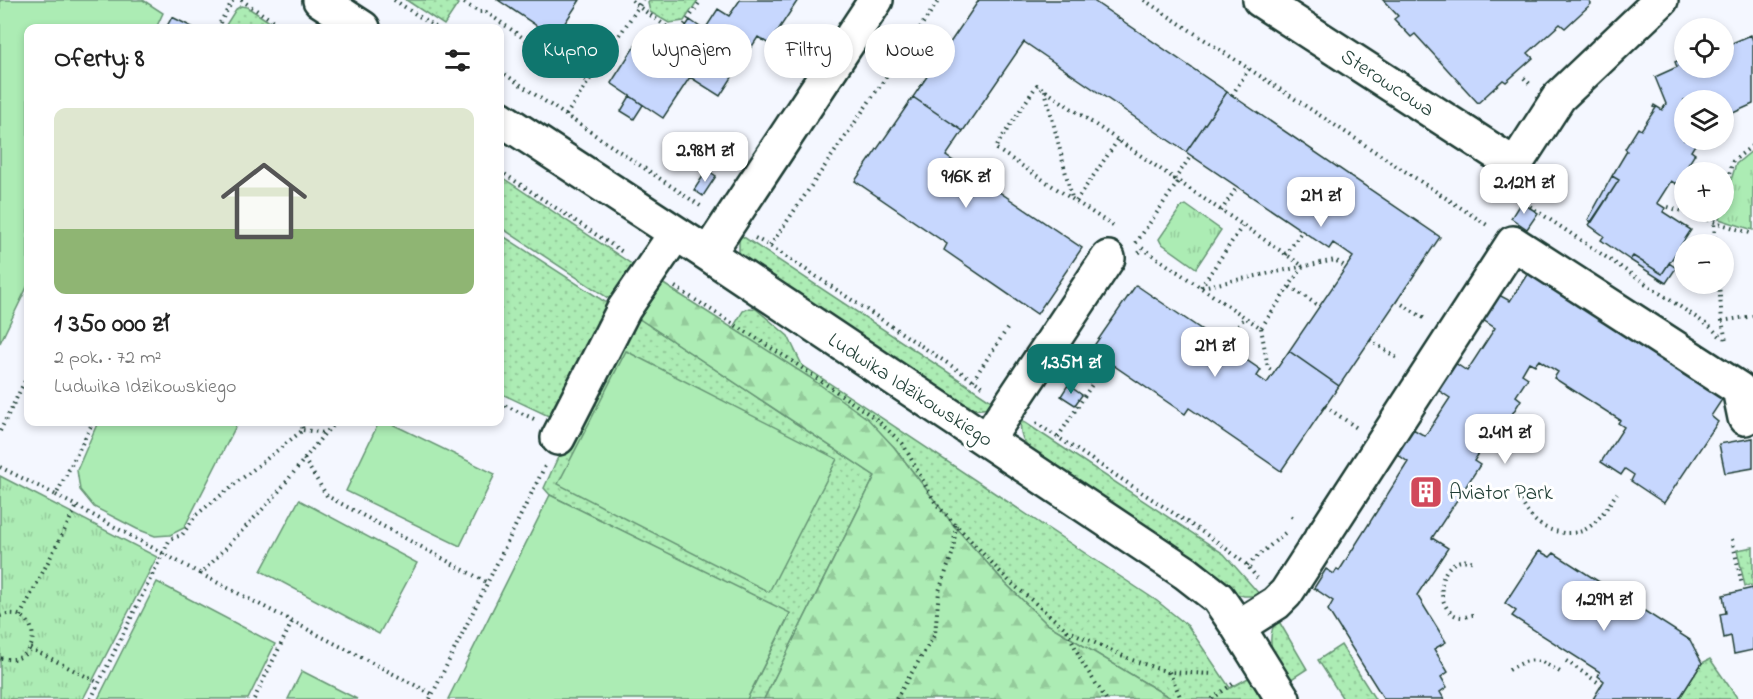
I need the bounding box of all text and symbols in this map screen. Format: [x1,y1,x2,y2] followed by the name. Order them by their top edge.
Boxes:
[1674,18,1734,294] map controls
[1674,18,1734,78] button: locate
[522,24,619,78] chip: Kupno
[631,24,752,78] chip: Wynajem
[764,24,853,78] chip: Filtry
[865,24,955,78] chip: Nowe
[54,41,145,79] text: Oferty: 8
[1334,42,1440,125] street label: Sterowcowa
[441,44,474,77] icon: filters
[1674,90,1734,150] button: layers
[643,132,767,183] pin: 2.98M zł
[676,137,734,166] text: 2.98M zł
[210,147,318,255] icon: home
[911,158,1021,209] pin: 916K zł
[1674,162,1734,222] button: +
[942,163,990,192] text: 916K zł
[1462,164,1586,215] pin: 2.12M zł
[1494,169,1554,198] text: 2.12M zł
[1279,177,1363,228] pin: 2M zł
[1301,182,1341,211] text: 2M zł
[1674,234,1734,294] button: −
[54,306,169,344] text: 1 350 000 zł
[820,326,998,457] street label: Ludwika Idzikowskiego
[1173,327,1257,378] pin: 2M zł
[1195,332,1235,361] text: 2M zł
[54,344,161,373] text: 2 pok. · 72 m²
[1009,344,1133,395] pin: 1.35M zł
[1041,349,1101,378] text: 1.35M zł
[54,373,236,402] text: Ludwika Idzikowskiego
[1450,414,1560,465] pin: 2.4M zł
[1479,419,1531,448] text: 2.4M zł
[1408,474,1444,510] building icon: Aviator Park
[1449,479,1554,509] place label: Aviator Park
[1542,581,1666,632] pin: 1.29M zł
[1576,586,1632,615] text: 1.29M zł

